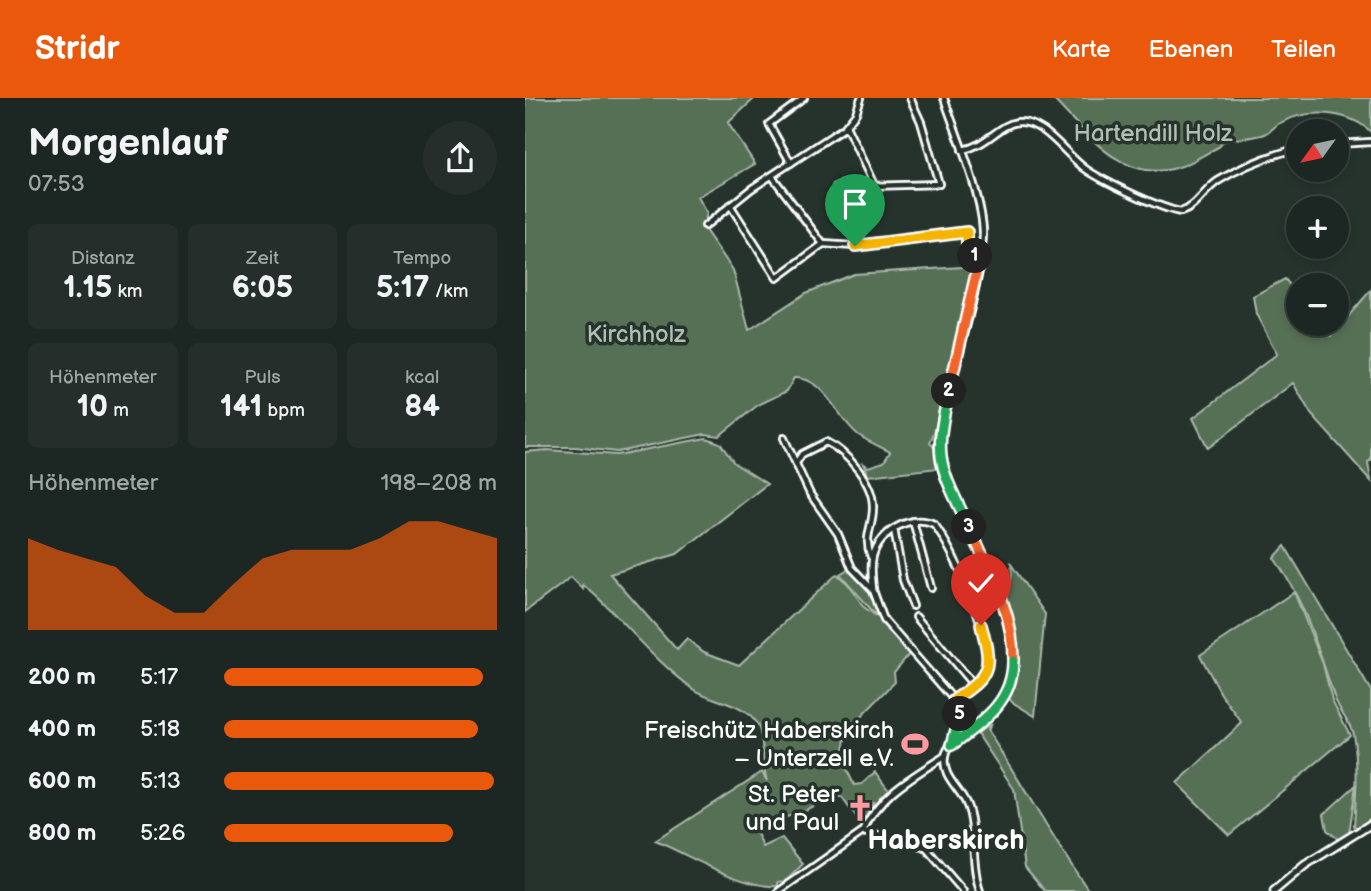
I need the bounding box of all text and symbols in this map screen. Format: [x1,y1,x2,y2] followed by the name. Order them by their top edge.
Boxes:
[35,29,120,69] text: Stridr
[1052,35,1110,64] text: Karte
[1148,35,1233,64] text: Ebenen
[1271,35,1336,64] text: Teilen
[1073,119,1233,148] park label: Hartendill Holz
[1286,119,1349,182] north arrow
[1286,119,1349,336] map controls
[28,121,228,166] text: Morgenlauf
[423,121,497,195] button: share
[28,170,85,198] text: 07:53
[825,174,885,246] pin
[836,185,874,223] icon: arrive
[1286,196,1349,259] button: +
[958,238,993,274] pin: 1
[971,244,979,267] text: 1
[71,247,135,270] text: Distanz
[246,247,279,270] text: Zeit
[393,247,451,270] text: Tempo
[63,270,112,306] text: 1.15
[232,270,293,306] text: 6:05
[376,270,430,306] text: 5:17
[1286,273,1349,336] button: −
[112,280,142,303] text: km
[430,280,468,303] text: /km
[586,320,686,349] park label: Kirchholz
[49,366,157,389] text: Höhenmeter
[244,366,281,389] text: Puls
[405,366,439,389] text: kcal
[931,374,967,408] pin: 2
[943,379,954,402] text: 2
[77,389,108,425] text: 10
[220,389,262,425] text: 141
[404,389,440,425] text: 84
[108,399,129,422] text: m
[262,399,305,422] text: bpm
[28,469,158,497] text: Höhenmeter
[381,469,497,497] text: 198–208 m
[951,510,987,544] pin: 3
[963,515,974,538] text: 3
[951,553,1011,625] pin
[962,564,1000,602] icon: check
[28,663,96,691] text: 200 m
[140,663,178,691] text: 5:17
[943,696,977,732] pin: 5
[954,702,965,725] text: 5
[28,715,96,743] text: 400 m
[140,715,180,743] text: 5:18
[644,716,894,773] place label: Freischütz Haberskirch – Unterzell e.V.
[900,729,930,759] sports icon: Freischütz Haberskirch – Unterzell e.V.
[28,767,96,795] text: 600 m
[140,767,181,795] text: 5:13
[745,780,839,837] place label: St. Peter und Paul
[845,793,875,823] church icon: St. Peter und Paul
[28,819,96,847] text: 800 m
[140,819,185,847] text: 5:26
[868,824,1024,857] district label: Haberskirch

